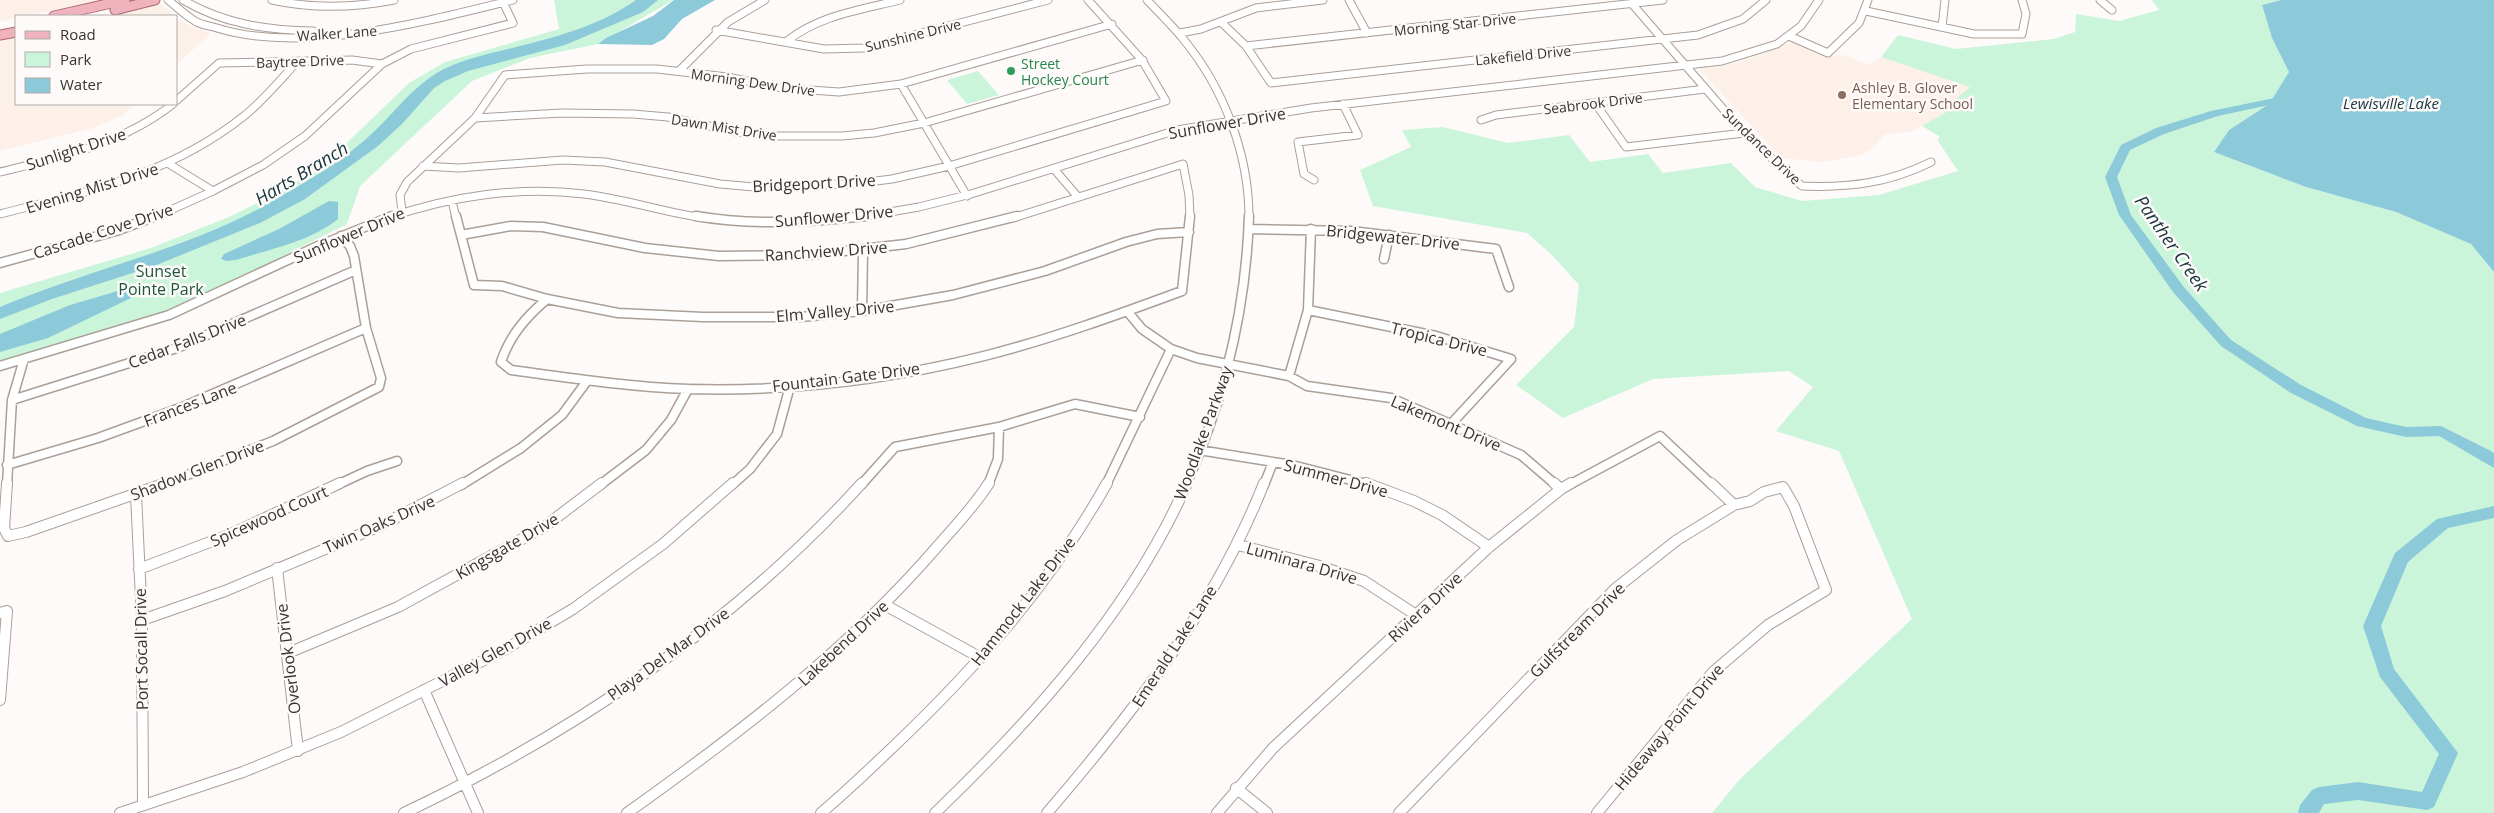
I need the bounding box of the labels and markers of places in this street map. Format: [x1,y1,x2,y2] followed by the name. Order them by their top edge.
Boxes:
[1021,54,1109,89] place label: Street Hockey Court
[1005,65,1017,77] marker: Street Hockey Court
[1852,78,1973,113] place label: Ashley B. Glover Elementary School
[1836,89,1848,101] marker: Ashley B. Glover Elementary School

